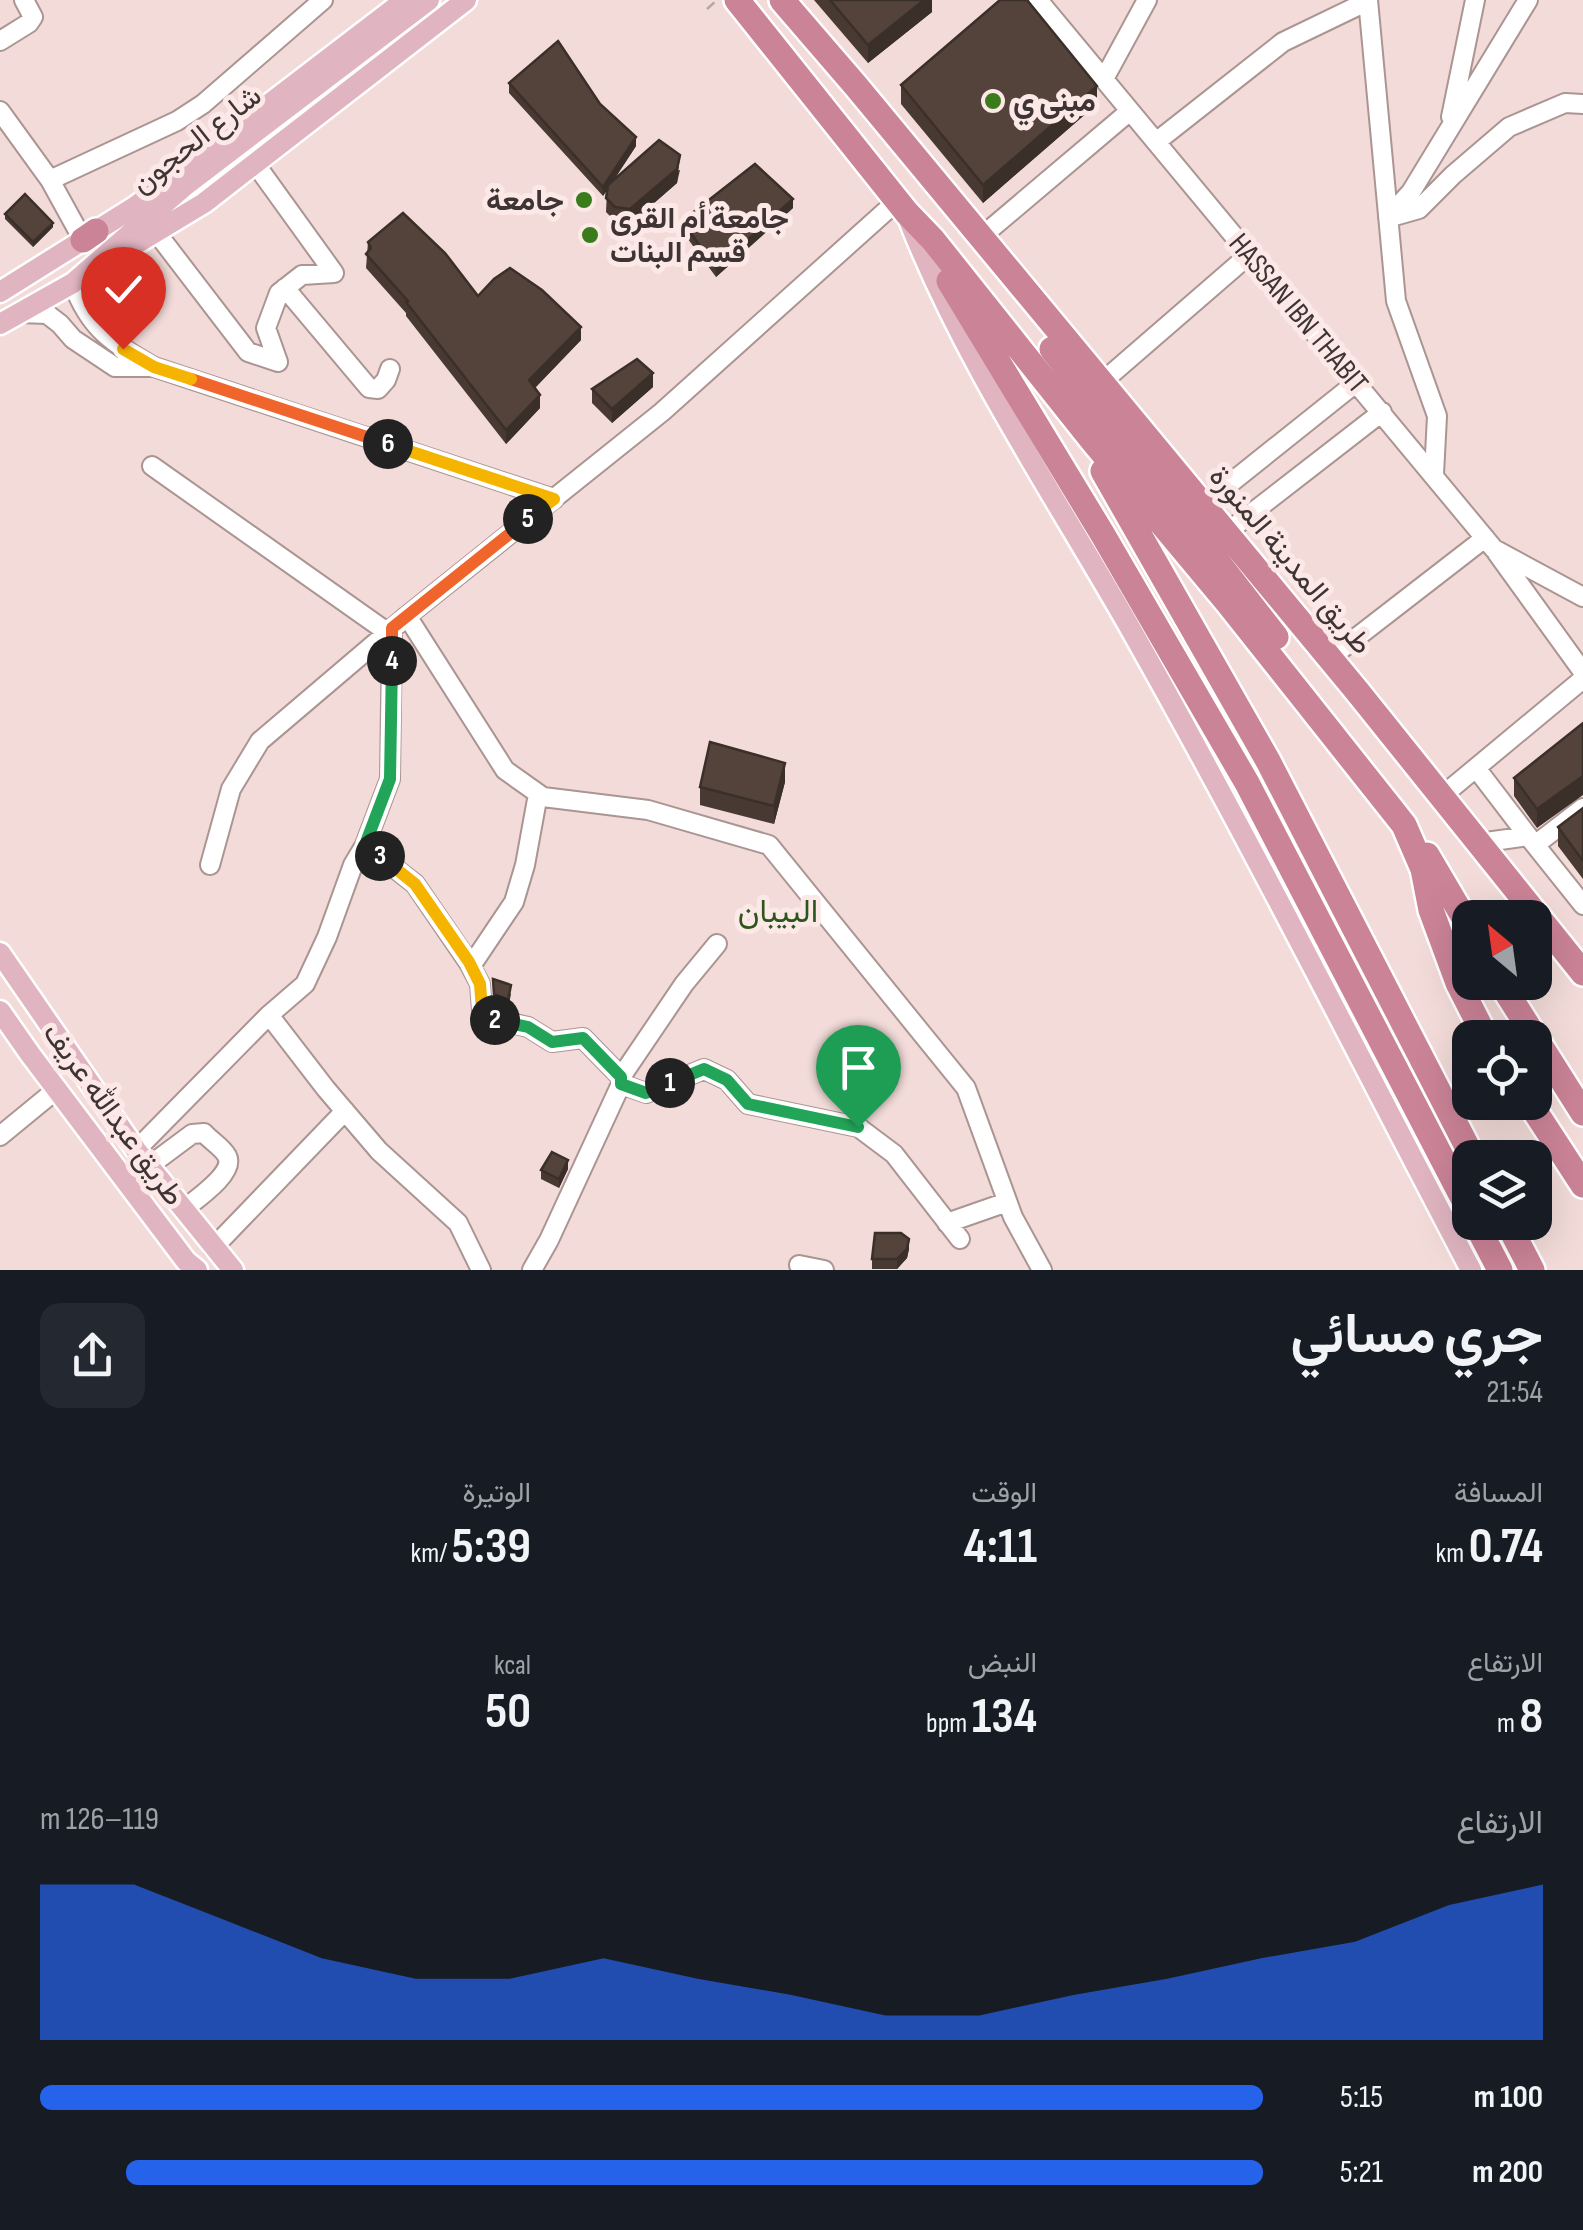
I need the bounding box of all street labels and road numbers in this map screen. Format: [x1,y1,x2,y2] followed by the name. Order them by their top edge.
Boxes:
[124,78,269,203] street label: شارع الحجون
[1221,226,1376,401] street label: HASSAN IBN THABIT
[1201,459,1380,662] street label: طريق المدينة المنورة
[35,1015,192,1213] street label: طريق عبدالله عريف

